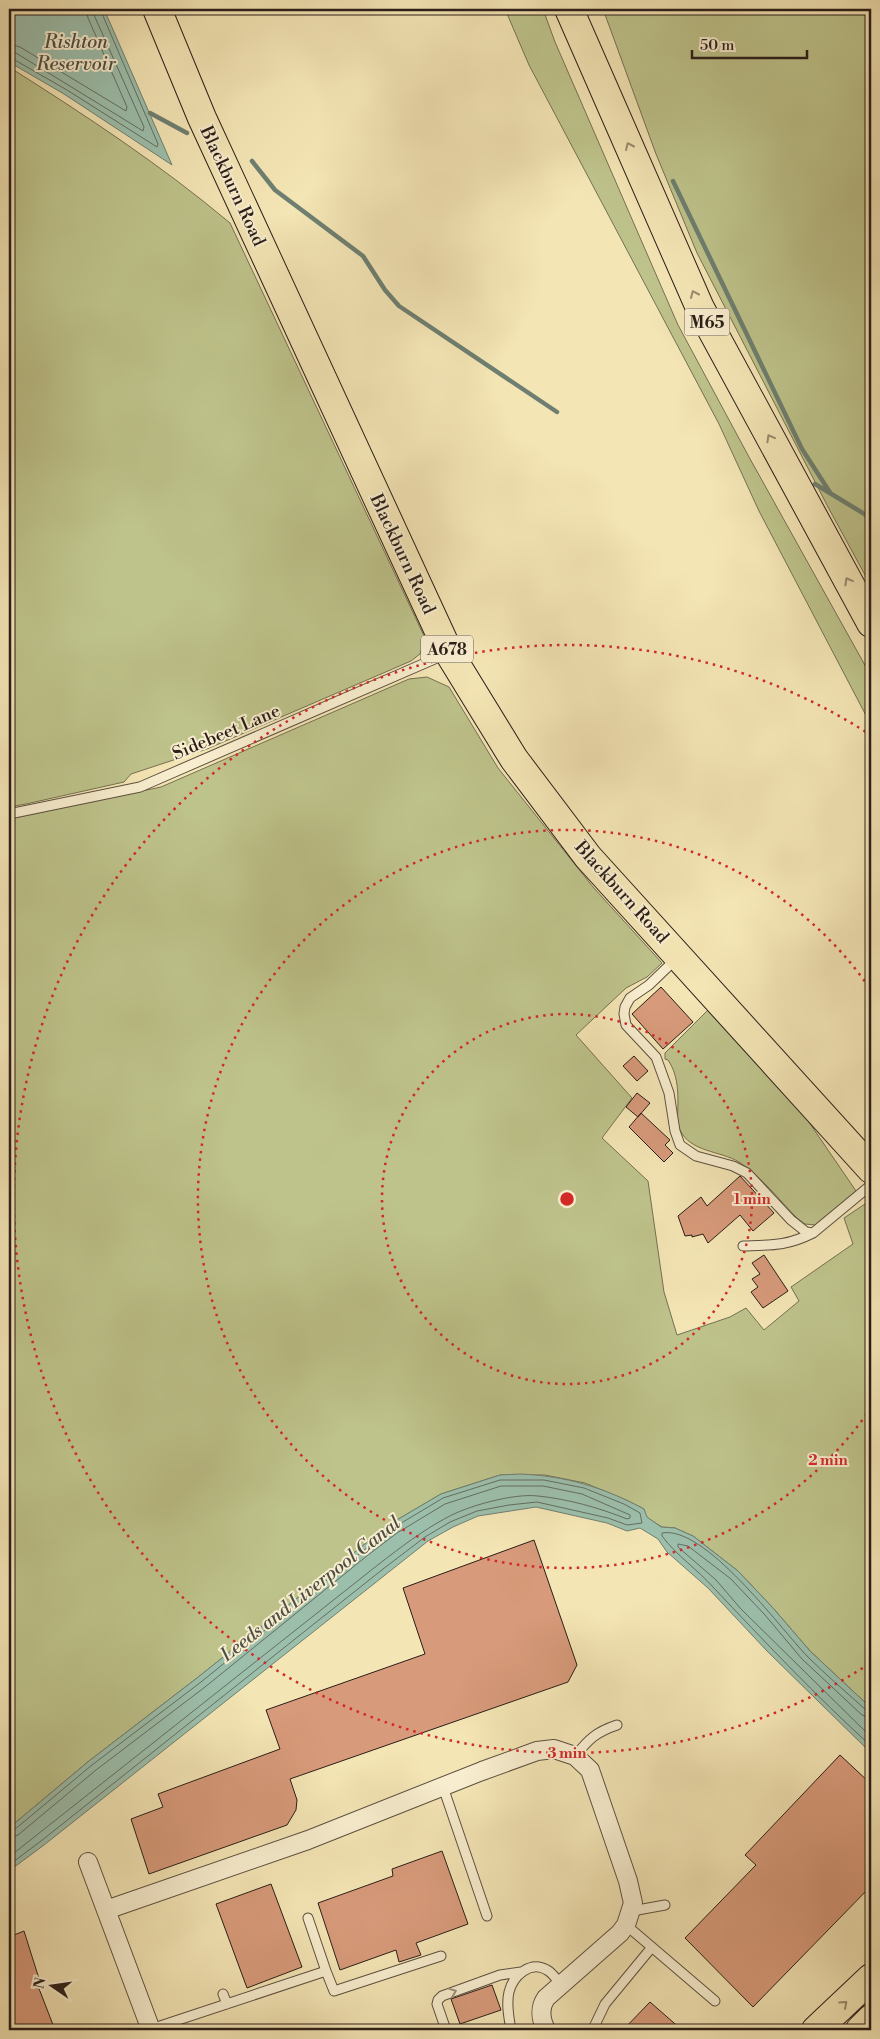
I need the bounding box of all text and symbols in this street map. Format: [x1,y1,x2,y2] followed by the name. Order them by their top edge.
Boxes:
[692,28,808,60] scale bar
[35,30,117,76] water label: Rishton Reservoir
[700,36,734,55] text: 50 m
[194,121,271,251] street label: Blackburn Road
[624,142,634,150] one-way arrow
[689,291,699,299] one-way arrow
[684,308,730,336] road number: M65
[766,434,776,443] one-way arrow
[364,489,441,619] street label: Blackburn Road
[844,577,854,586] one-way arrow
[421,636,473,662] road number: A678
[169,699,284,766] street label: Sidebeet Lane
[569,835,674,949] street label: Blackburn Road
[558,1190,576,1208] centre of rings
[733,1190,771,1209] text: 1 min
[808,1451,848,1470] text: 2 min
[215,1511,406,1667] water label: Leeds and Liverpool Canal
[547,1744,587,1763] text: 3 min
[28,1962,78,2012] north arrow
[30,1976,50,1991] text: N
[448,1988,457,1998] one-way arrow
[838,2001,847,2010] one-way arrow

